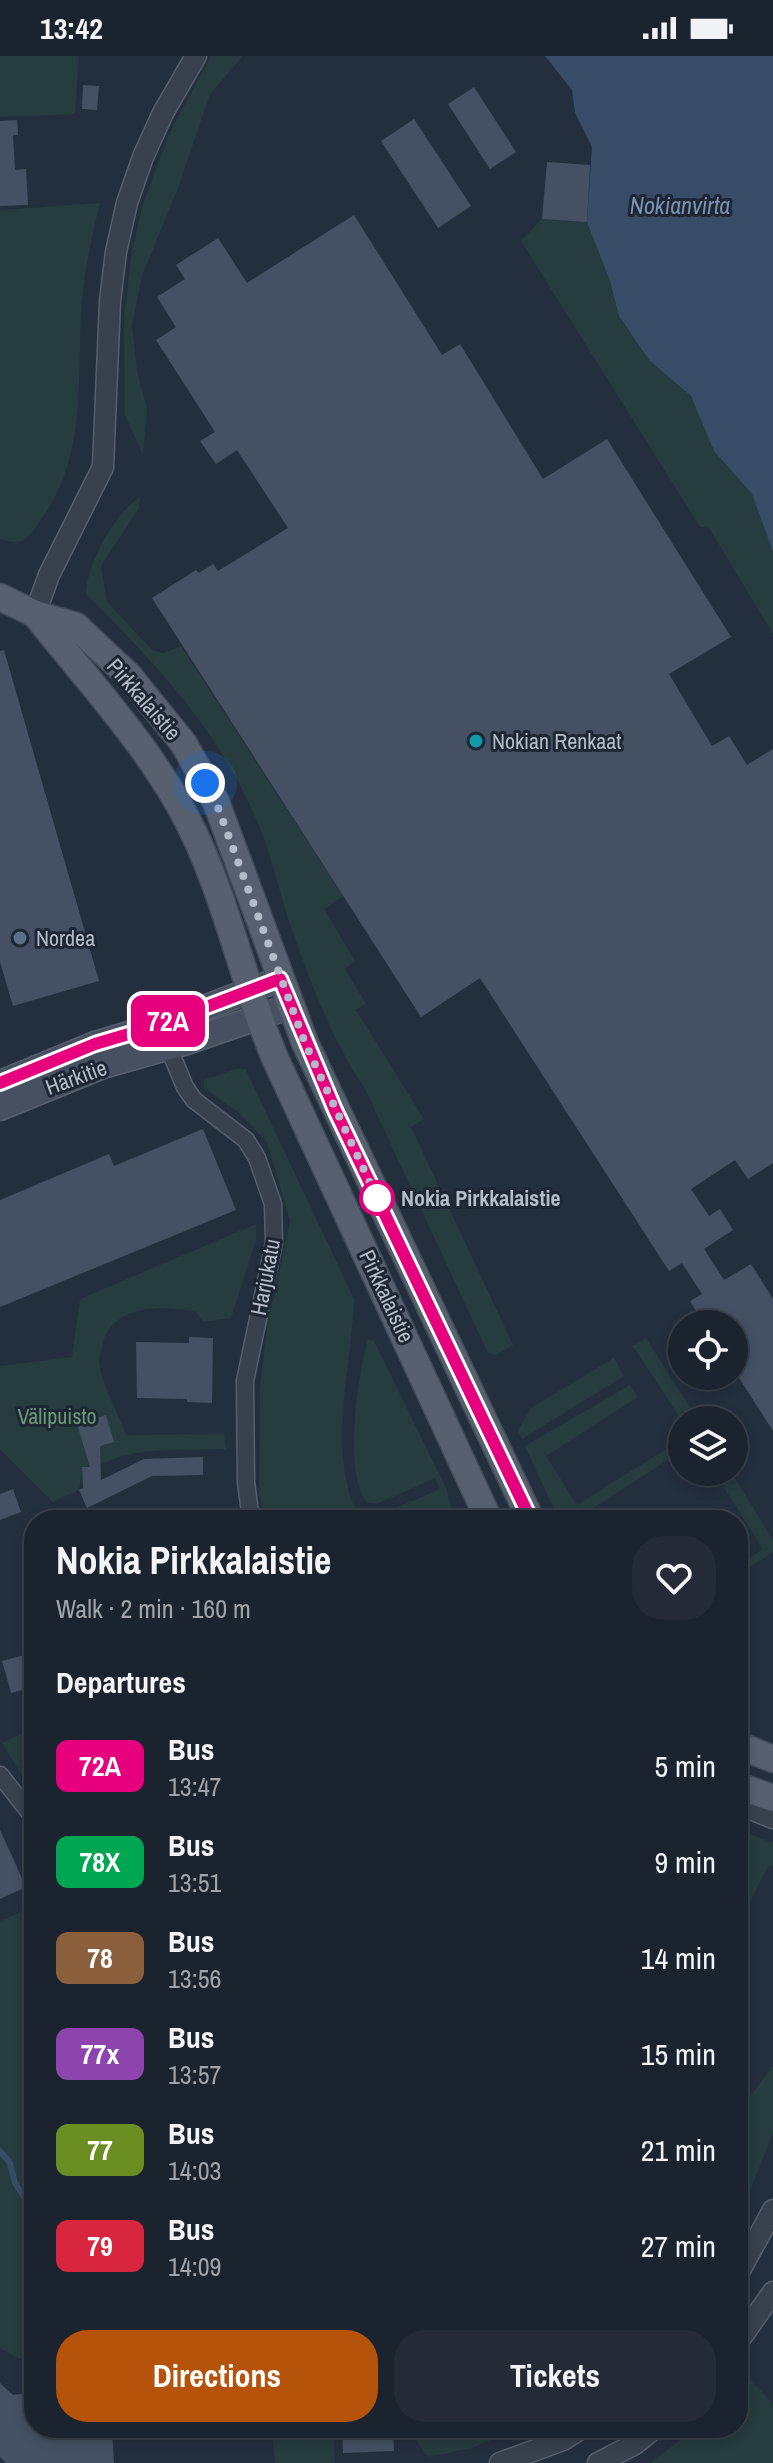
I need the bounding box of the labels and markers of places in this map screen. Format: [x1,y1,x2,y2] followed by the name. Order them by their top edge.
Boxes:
[492,726,621,756] place label: Nokian Renkaat
[467,732,485,750] marker: Nokian Renkaat
[36,923,95,953] place label: Nordea
[11,929,29,947] marker: Nordea
[360,1181,394,1215] marker: Nokia Pirkkalaistie
[401,1183,560,1213] place label: Nokia Pirkkalaistie

